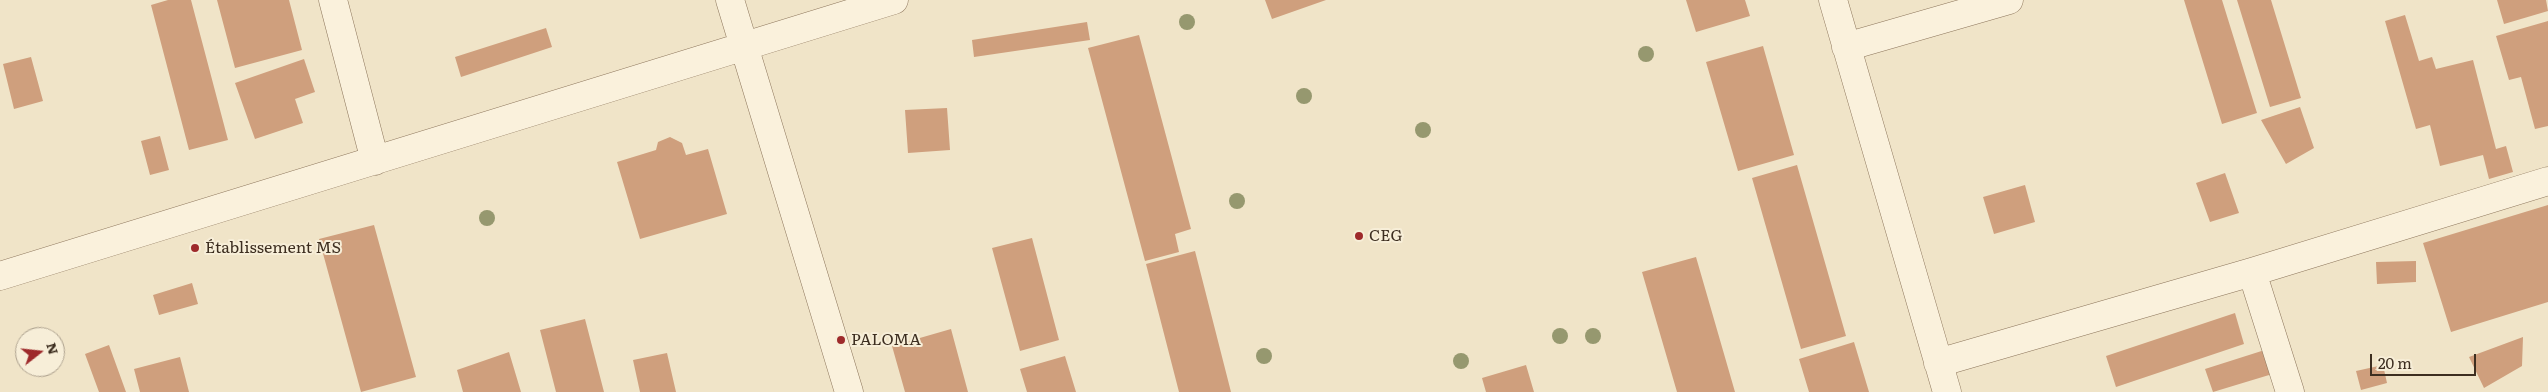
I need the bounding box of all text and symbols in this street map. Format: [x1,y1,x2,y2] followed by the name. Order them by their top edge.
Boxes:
[1369,226,1402,246] place label: CEG
[1353,230,1365,242] marker: CEG
[205,238,341,258] place label: Établissement MS
[189,242,201,254] marker: Établissement MS
[15,327,65,377] north arrow
[851,330,921,350] place label: PALOMA
[835,334,847,346] marker: PALOMA
[42,340,65,357] text: N
[2373,344,2479,376] scale bar
[2378,351,2412,374] text: 20 m

